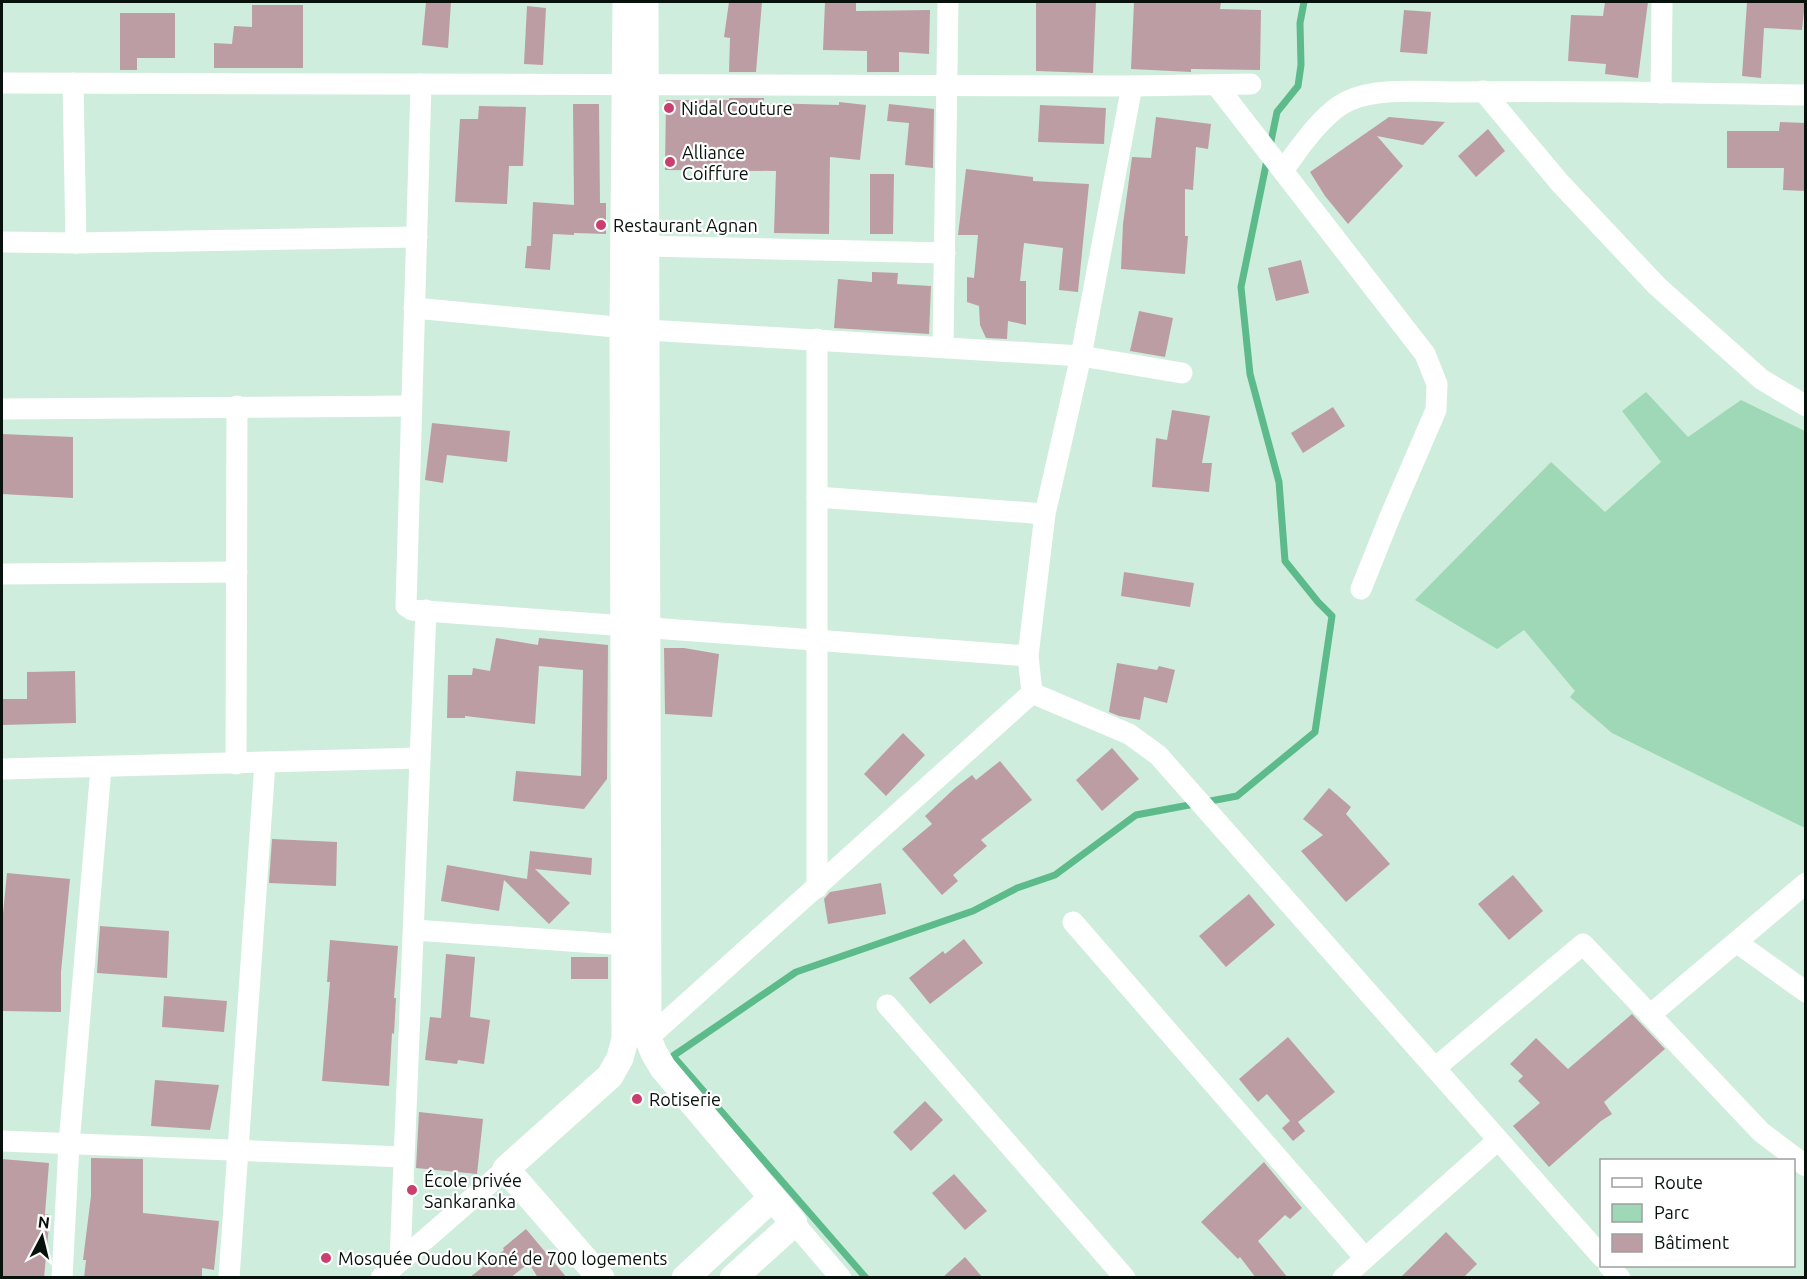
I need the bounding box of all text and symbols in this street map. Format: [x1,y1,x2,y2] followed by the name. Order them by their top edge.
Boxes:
[681,98,793,118] place label: Nidal Couture
[662,101,676,115] marker: Nidal Couture
[682,142,749,183] place label: Alliance Coiffure
[663,155,677,169] marker: Alliance Coiffure
[613,215,758,235] place label: Restaurant Agnan
[594,218,608,232] marker: Restaurant Agnan
[649,1089,721,1109] place label: Rotiserie
[630,1092,644,1106] marker: Rotiserie
[1600,1159,1795,1267] legend
[424,1169,522,1211] place label: École privée Sankaranka
[1654,1172,1703,1192] text: Route
[405,1183,419,1197] marker: École privée Sankaranka
[1654,1202,1689,1222] text: Parc
[12,1207,72,1267] north arrow
[37,1212,51,1232] text: N
[1654,1232,1729,1252] text: Bâtiment
[338,1248,668,1268] place label: Mosquée Oudou Koné de 700 logements
[319,1251,333,1265] marker: Mosquée Oudou Koné de 700 logements

